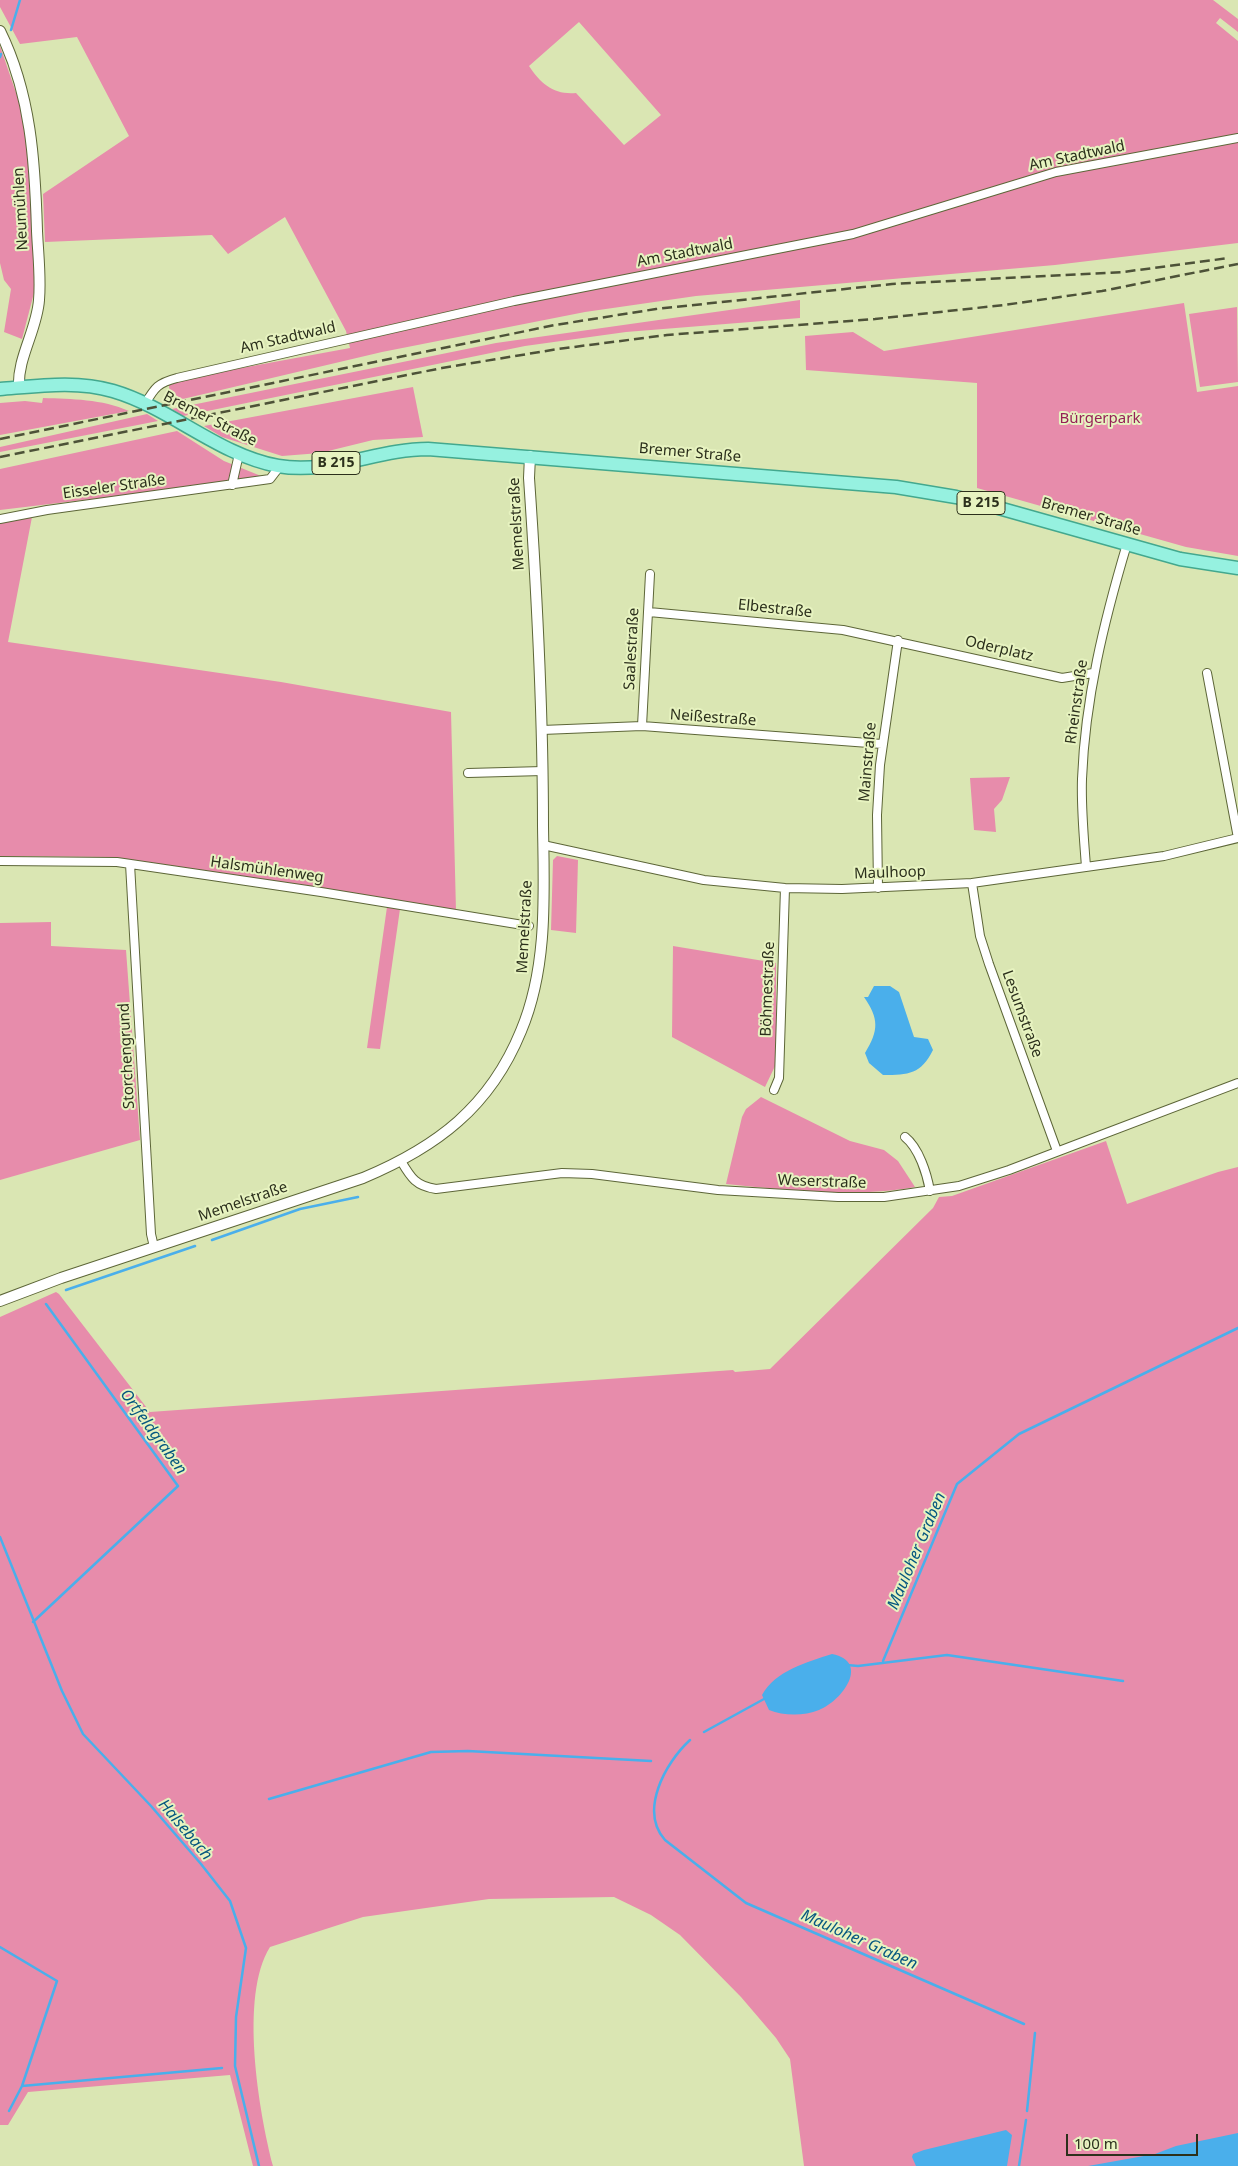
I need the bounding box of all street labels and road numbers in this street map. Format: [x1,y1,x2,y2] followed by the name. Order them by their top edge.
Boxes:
[1027,137,1127,175] street label: Am Stadtwald
[10,167,32,251] street label: Neumühlen
[635,235,735,271] street label: Am Stadtwald
[238,318,338,358] street label: Am Stadtwald
[160,388,260,450] street label: Bremer Straße
[638,440,742,466] street label: Bremer Straße
[312,452,360,474] road number: B 215
[62,471,166,503] street label: Eisseler Straße
[506,477,528,571] street label: Memelstraße
[957,492,1005,514] road number: B 215
[1039,494,1143,540] street label: Bremer Straße
[737,596,813,622] street label: Elbestraße
[621,607,643,691] street label: Saalestraße
[963,632,1035,666] street label: Oderplatz
[1062,659,1092,745] street label: Rheinstraße
[669,706,757,730] street label: Neißestraße
[856,721,880,803] street label: Mainstraße
[209,853,325,887] street label: Halsmühlenweg
[854,863,926,883] street label: Maulhoop
[514,880,536,974] street label: Memelstraße
[757,941,779,1037] street label: Böhmestraße
[998,968,1046,1060] street label: Lesumstraße
[115,1003,139,1109] street label: Storchengrund
[777,1171,867,1193] street label: Weserstraße
[196,1178,290,1226] street label: Memelstraße

